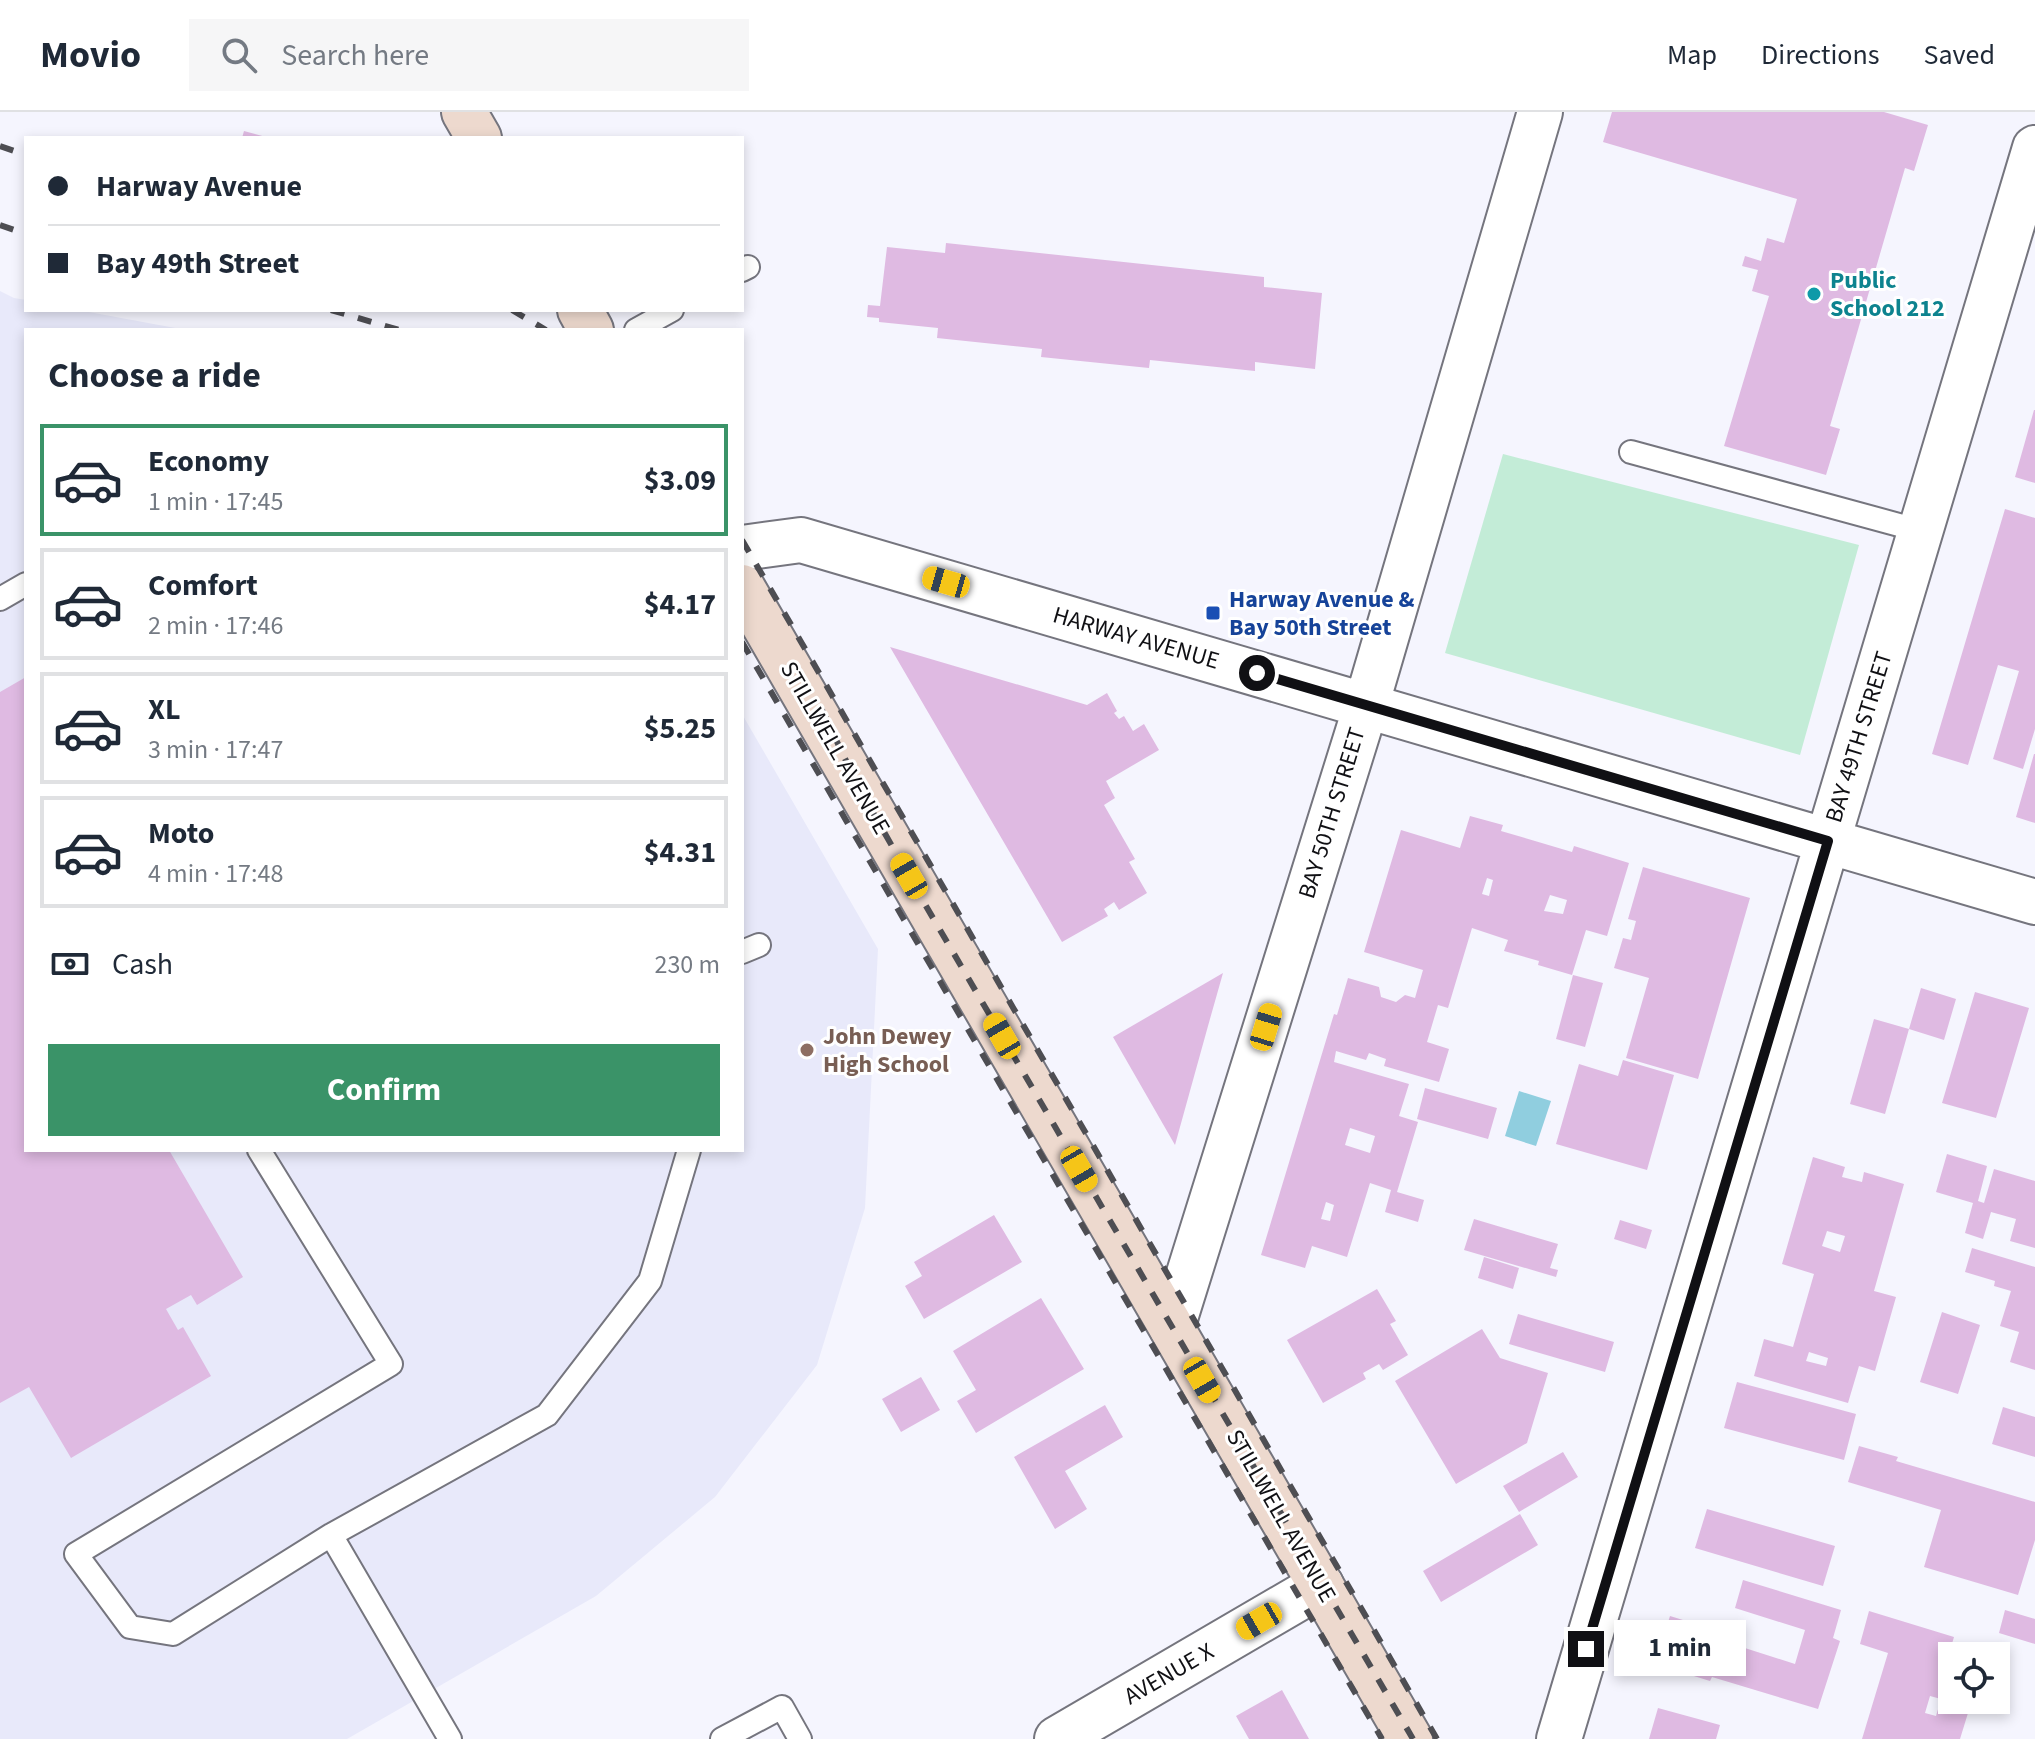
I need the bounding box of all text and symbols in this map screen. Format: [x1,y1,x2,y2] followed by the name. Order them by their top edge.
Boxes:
[189,19,749,91] search box
[40,28,141,82] text: Movio
[217,33,261,77] icon: search
[281,34,429,77] text: Search here
[1667,35,1717,75] text: Map
[1761,35,1880,75] text: Directions
[1924,35,1995,75] text: Saved
[96,165,302,208] text: Harway Avenue
[96,242,299,285] text: Bay 49th Street
[1830,263,1945,326] place label: Public School 212
[1805,285,1823,303] marker: Public School 212
[48,350,261,401] text: Choose a ride
[148,440,269,483] text: Economy
[52,444,124,516] icon: car
[644,459,716,502] text: $3.09
[148,483,283,520] text: 1 min · 17:45
[148,564,258,607] text: Comfort
[920,564,972,600] car
[52,568,124,640] icon: car
[1229,582,1415,645] place label: Harway Avenue & Bay 50th Street
[644,583,716,626] text: $4.17
[1049,598,1223,678] street label: HARWAY AVENUE
[1204,604,1222,622] marker: Harway Avenue & Bay 50th Street
[148,607,283,644] text: 2 min · 17:46
[1816,647,1902,827] street label: BAY 49TH STREET
[771,655,899,841] street label: STILLWELL AVENUE
[1239,655,1275,691] route start
[148,688,181,731] text: XL
[52,692,124,764] icon: car
[644,707,716,750] text: $5.25
[1289,723,1375,903] street label: BAY 50TH STREET
[148,731,283,768] text: 3 min · 17:47
[148,812,214,855] text: Moto
[52,816,124,888] icon: car
[644,831,716,874] text: $4.31
[887,849,931,903] car
[148,855,283,892] text: 4 min · 17:48
[48,942,92,986] icon: cash
[112,943,173,986] text: Cash
[654,946,720,983] text: 230 m
[1248,1001,1284,1053] car
[980,1009,1024,1063] car
[823,1019,952,1082] place label: John Dewey High School
[798,1041,816,1059] marker: John Dewey High School
[48,1044,720,1136] button: Confirm
[1057,1142,1101,1196] car
[1180,1353,1224,1407] car
[1217,1423,1345,1609] street label: STILLWELL AVENUE
[1232,1599,1286,1643] car
[1614,1621,1746,1677] callout: 1 min
[1648,1629,1712,1666] text: 1 min
[1568,1631,1604,1667] route end
[1118,1634,1220,1714] street label: AVENUE X
[1938,1642,2010,1714] map controls
[1938,1642,2010,1714] button: locate

